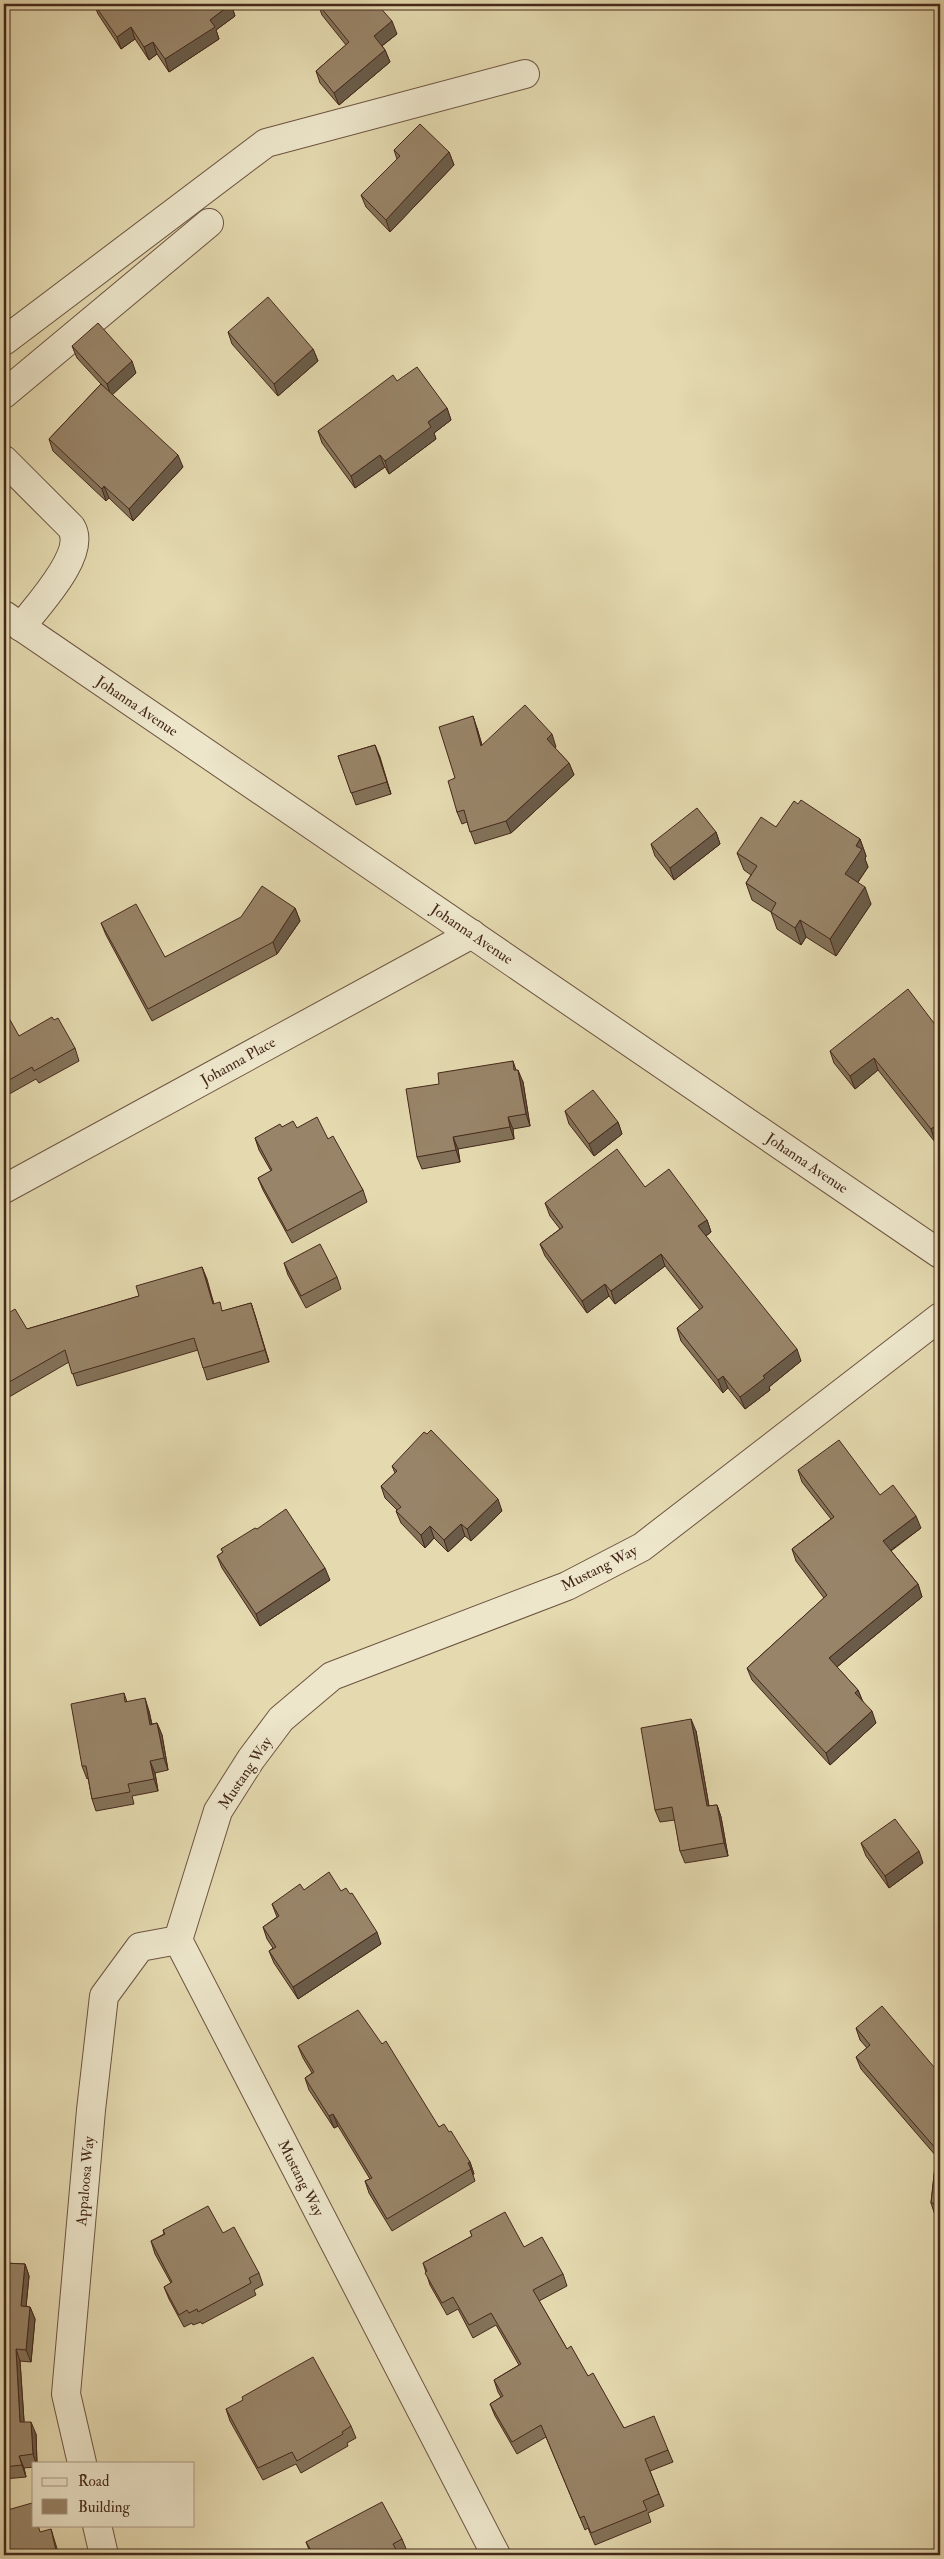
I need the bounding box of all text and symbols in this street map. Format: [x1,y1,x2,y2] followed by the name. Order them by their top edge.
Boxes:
[91,671,181,742] street label: Johanna Avenue
[426,899,516,970] street label: Johanna Avenue
[197,1033,280,1091] street label: Johanna Place
[761,1128,851,1199] street label: Johanna Avenue
[558,1541,641,1596] street label: Mustang Way
[214,1733,277,1813] street label: Mustang Way
[72,2135,100,2228] street label: Appaloosa Way
[273,2137,328,2220] street label: Mustang Way
[32,2462,195,2526] legend
[78,2472,110,2491] text: Road
[78,2498,130,2517] text: Building

